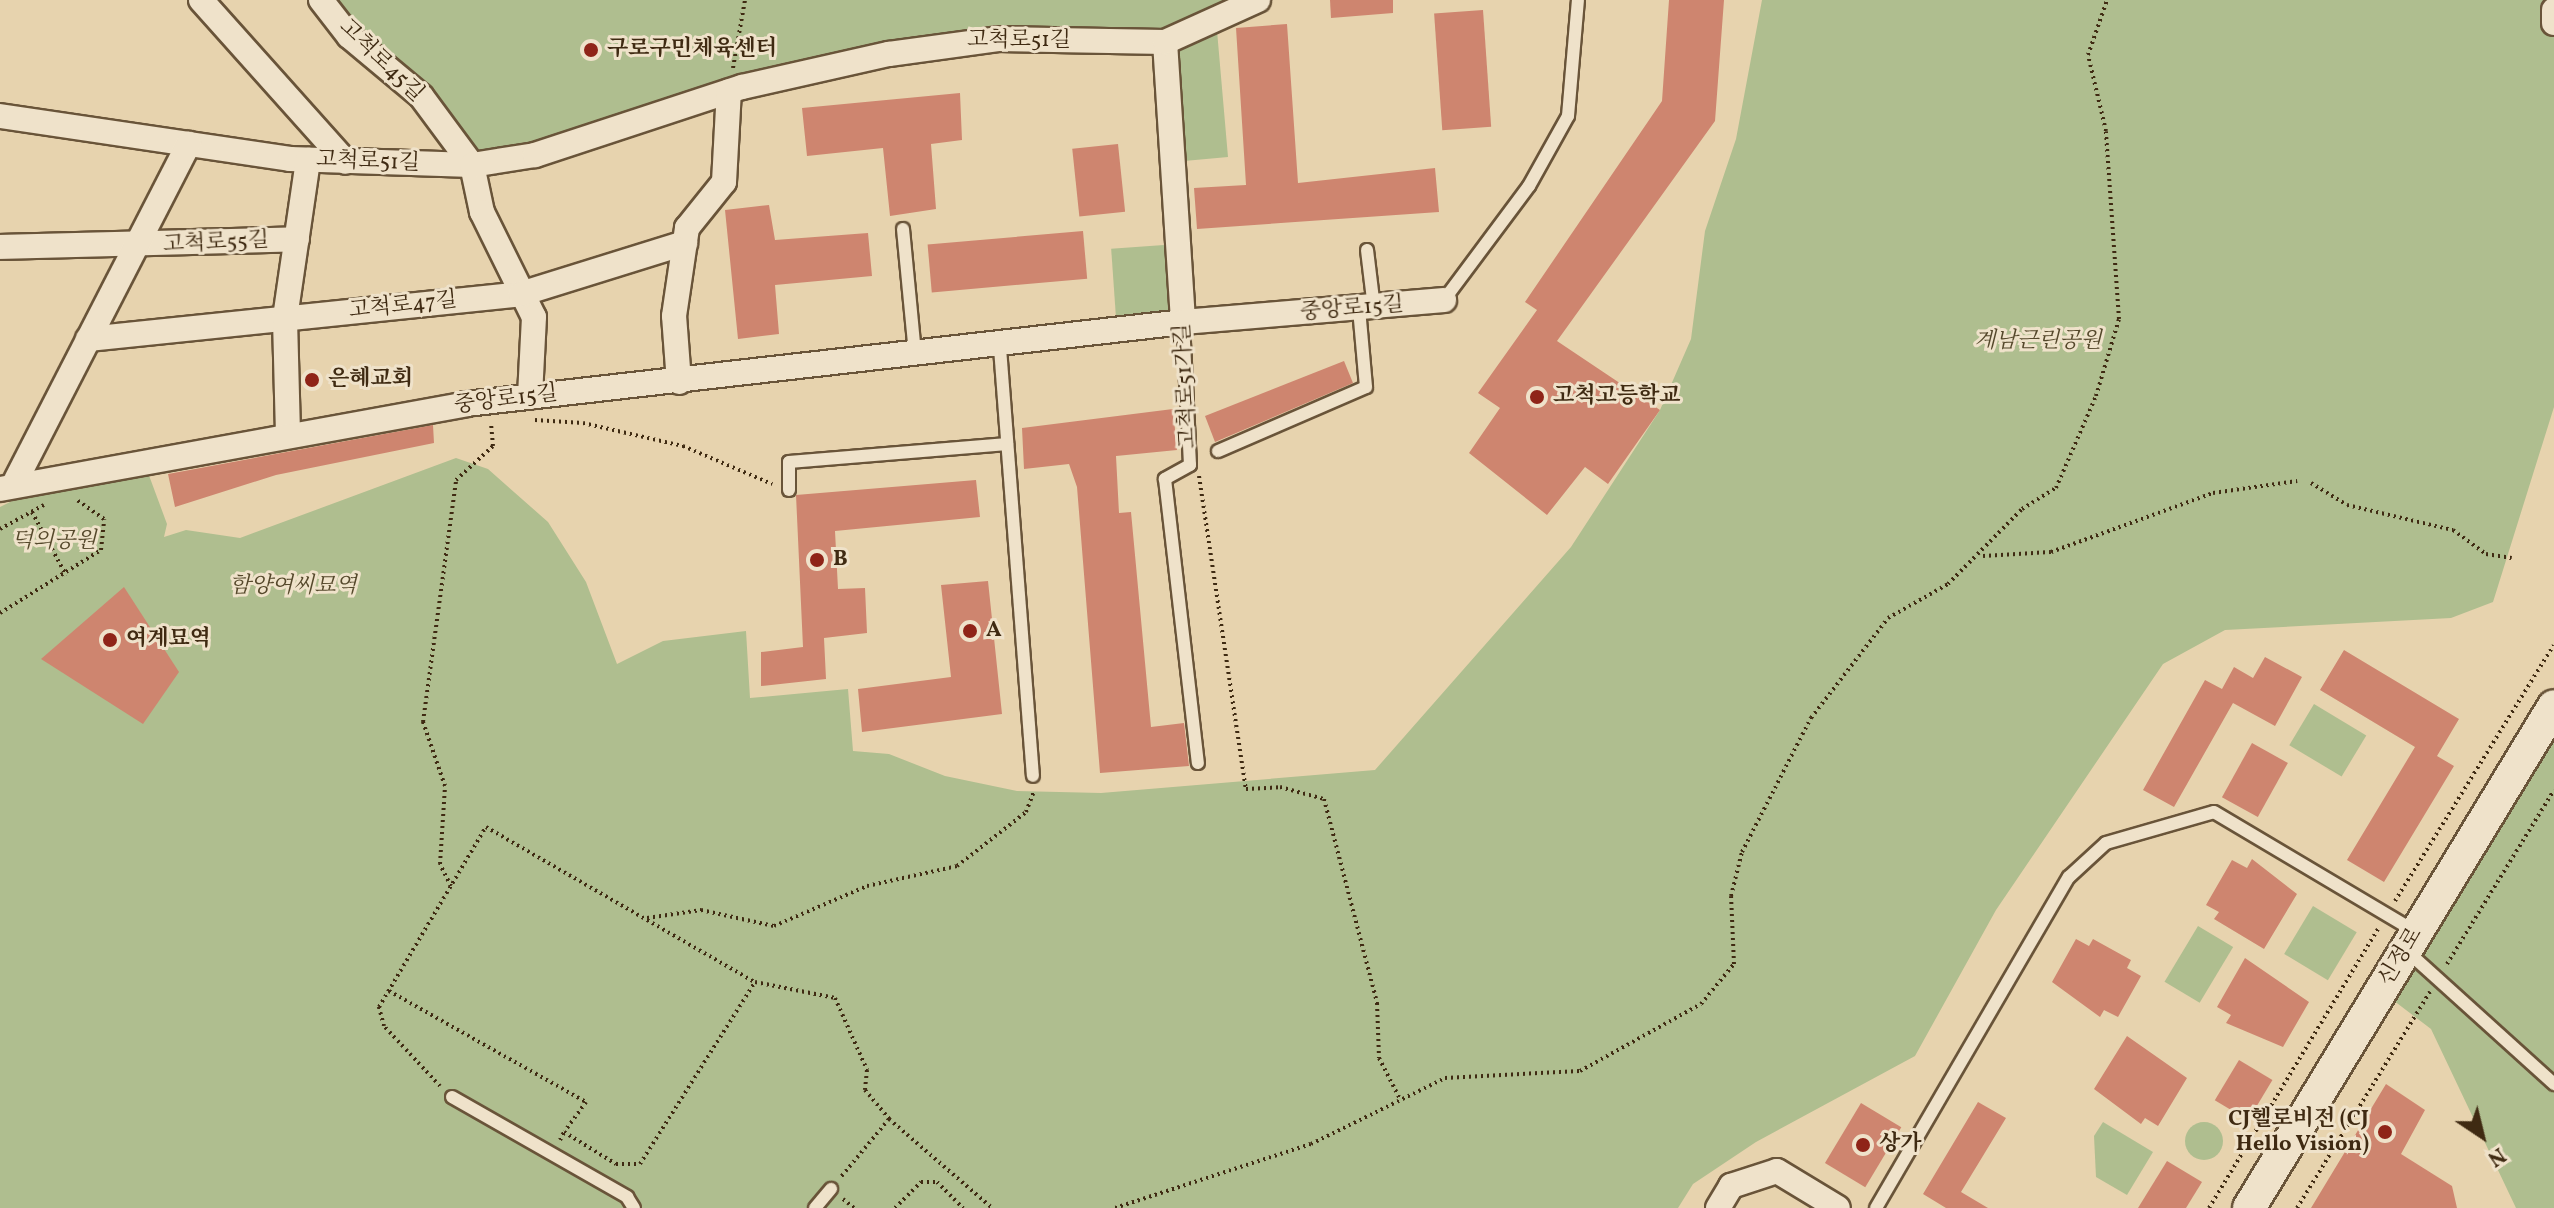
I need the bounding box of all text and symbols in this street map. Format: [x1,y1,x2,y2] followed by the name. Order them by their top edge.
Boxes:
[333,14,429,108] street label: 고척로45길
[967,28,1071,54] street label: 고척로51길
[607,37,777,63] place label: 구로구민체육센터
[582,41,600,59] marker: 구로구민체육센터
[316,147,420,177] street label: 고척로51길
[162,227,270,259] street label: 고척로55길
[348,287,458,325] street label: 고척로47길
[1299,291,1405,327] street label: 중앙로15길
[1170,323,1202,449] street label: 고척로51가길
[1974,329,2102,355] park label: 계남근린공원
[328,367,413,393] place label: 은혜교회
[303,371,321,389] marker: 은혜교회
[453,381,559,419] street label: 중앙로15길
[1553,384,1681,410] place label: 고척고등학교
[1528,388,1546,406] marker: 고척고등학교
[11,529,97,555] park label: 덕의공원
[833,547,848,573] place label: B
[808,551,826,569] marker: B
[229,574,357,600] park label: 함양여씨묘역
[986,618,1002,644] place label: A
[961,622,979,640] marker: A
[126,627,211,653] place label: 여계묘역
[101,631,119,649] marker: 여계묘역
[2373,923,2429,991] street label: 신정로
[2442,1096,2522,1176] north arrow
[2228,1106,2369,1158] place label: CJ헬로비전 (CJ Hello Vision)
[2376,1123,2394,1141] marker: CJ헬로비전 (CJ Hello Vision)
[1879,1132,1922,1158] place label: 상가
[1854,1136,1872,1154] marker: 상가
[2481,1139,2511,1173] text: N

